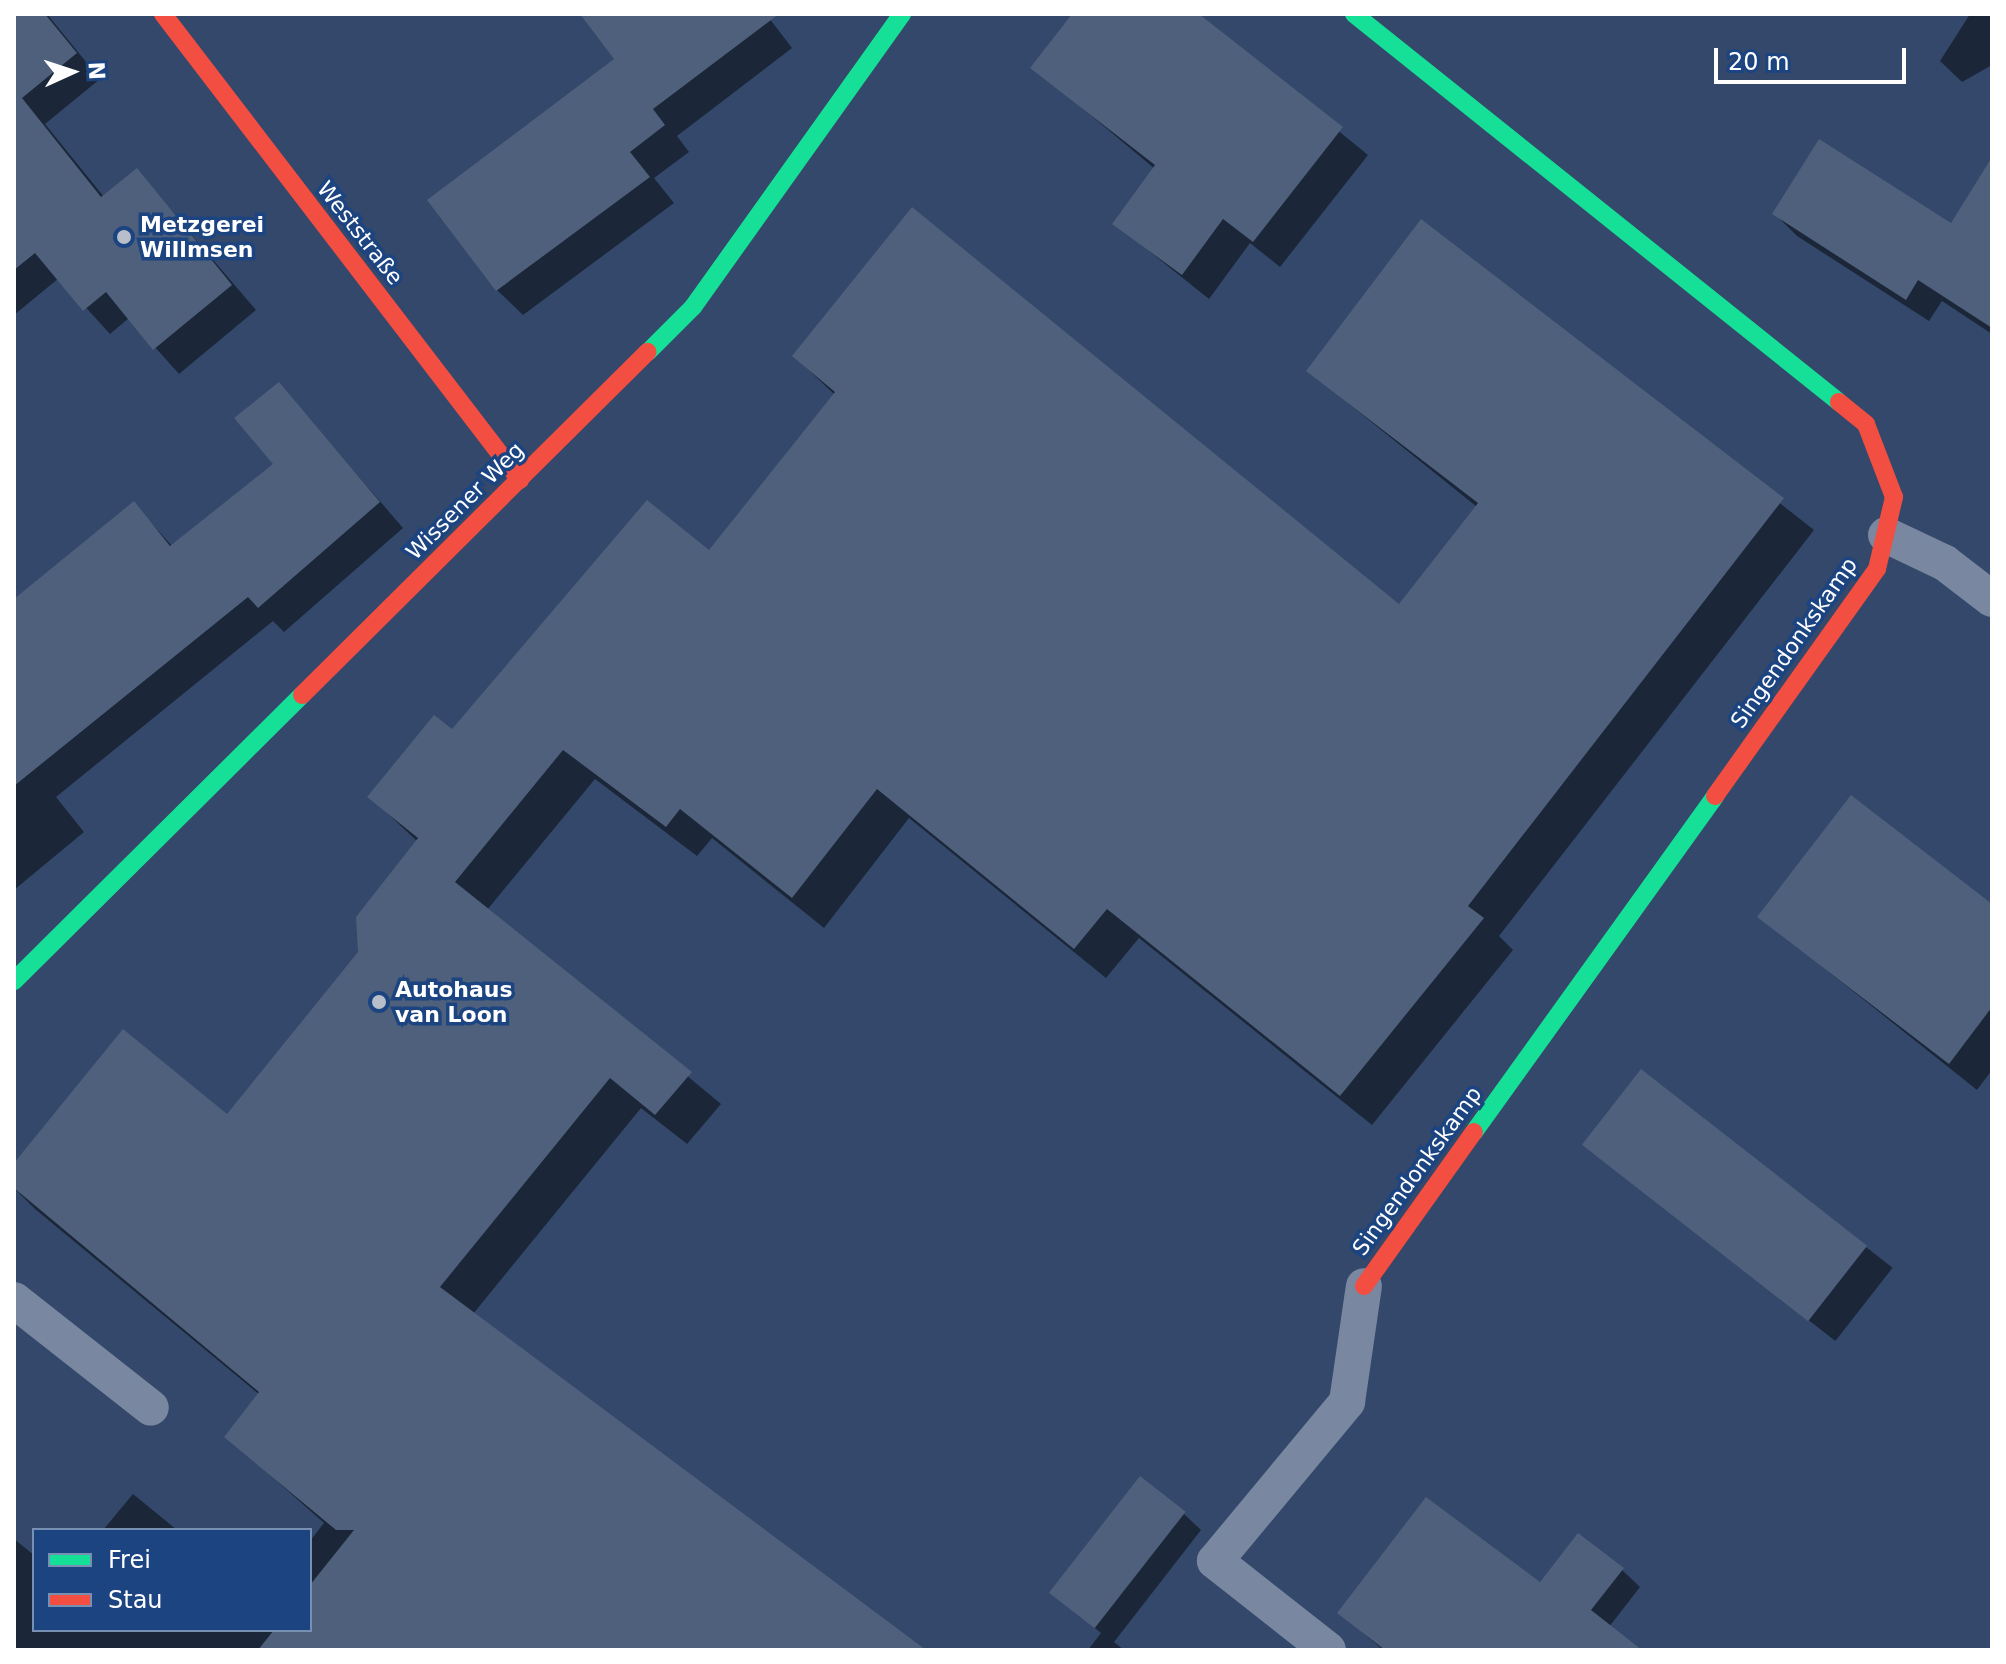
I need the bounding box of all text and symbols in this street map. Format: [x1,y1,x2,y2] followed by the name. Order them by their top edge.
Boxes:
[32,32,112,112] north arrow
[1718,32,1910,82] scale bar
[1728,48,1790,76] text: 20 m
[84,61,109,81] text: N
[311,176,409,290] street label: Weststraße
[140,211,264,262] place label: Metzgerei Willmsen
[115,228,133,246] marker: Metzgerei Willmsen
[401,437,529,565] street label: Wissener Weg
[1725,553,1863,733] street label: Singendonkskamp
[395,976,513,1028] place label: Autohaus van Loon
[370,993,388,1011] marker: Autohaus van Loon
[1347,1081,1487,1261] street label: Singendonkskamp
[32,1528,312,1632] legend
[108,1546,151,1574] text: Frei
[108,1586,163,1614] text: Stau

